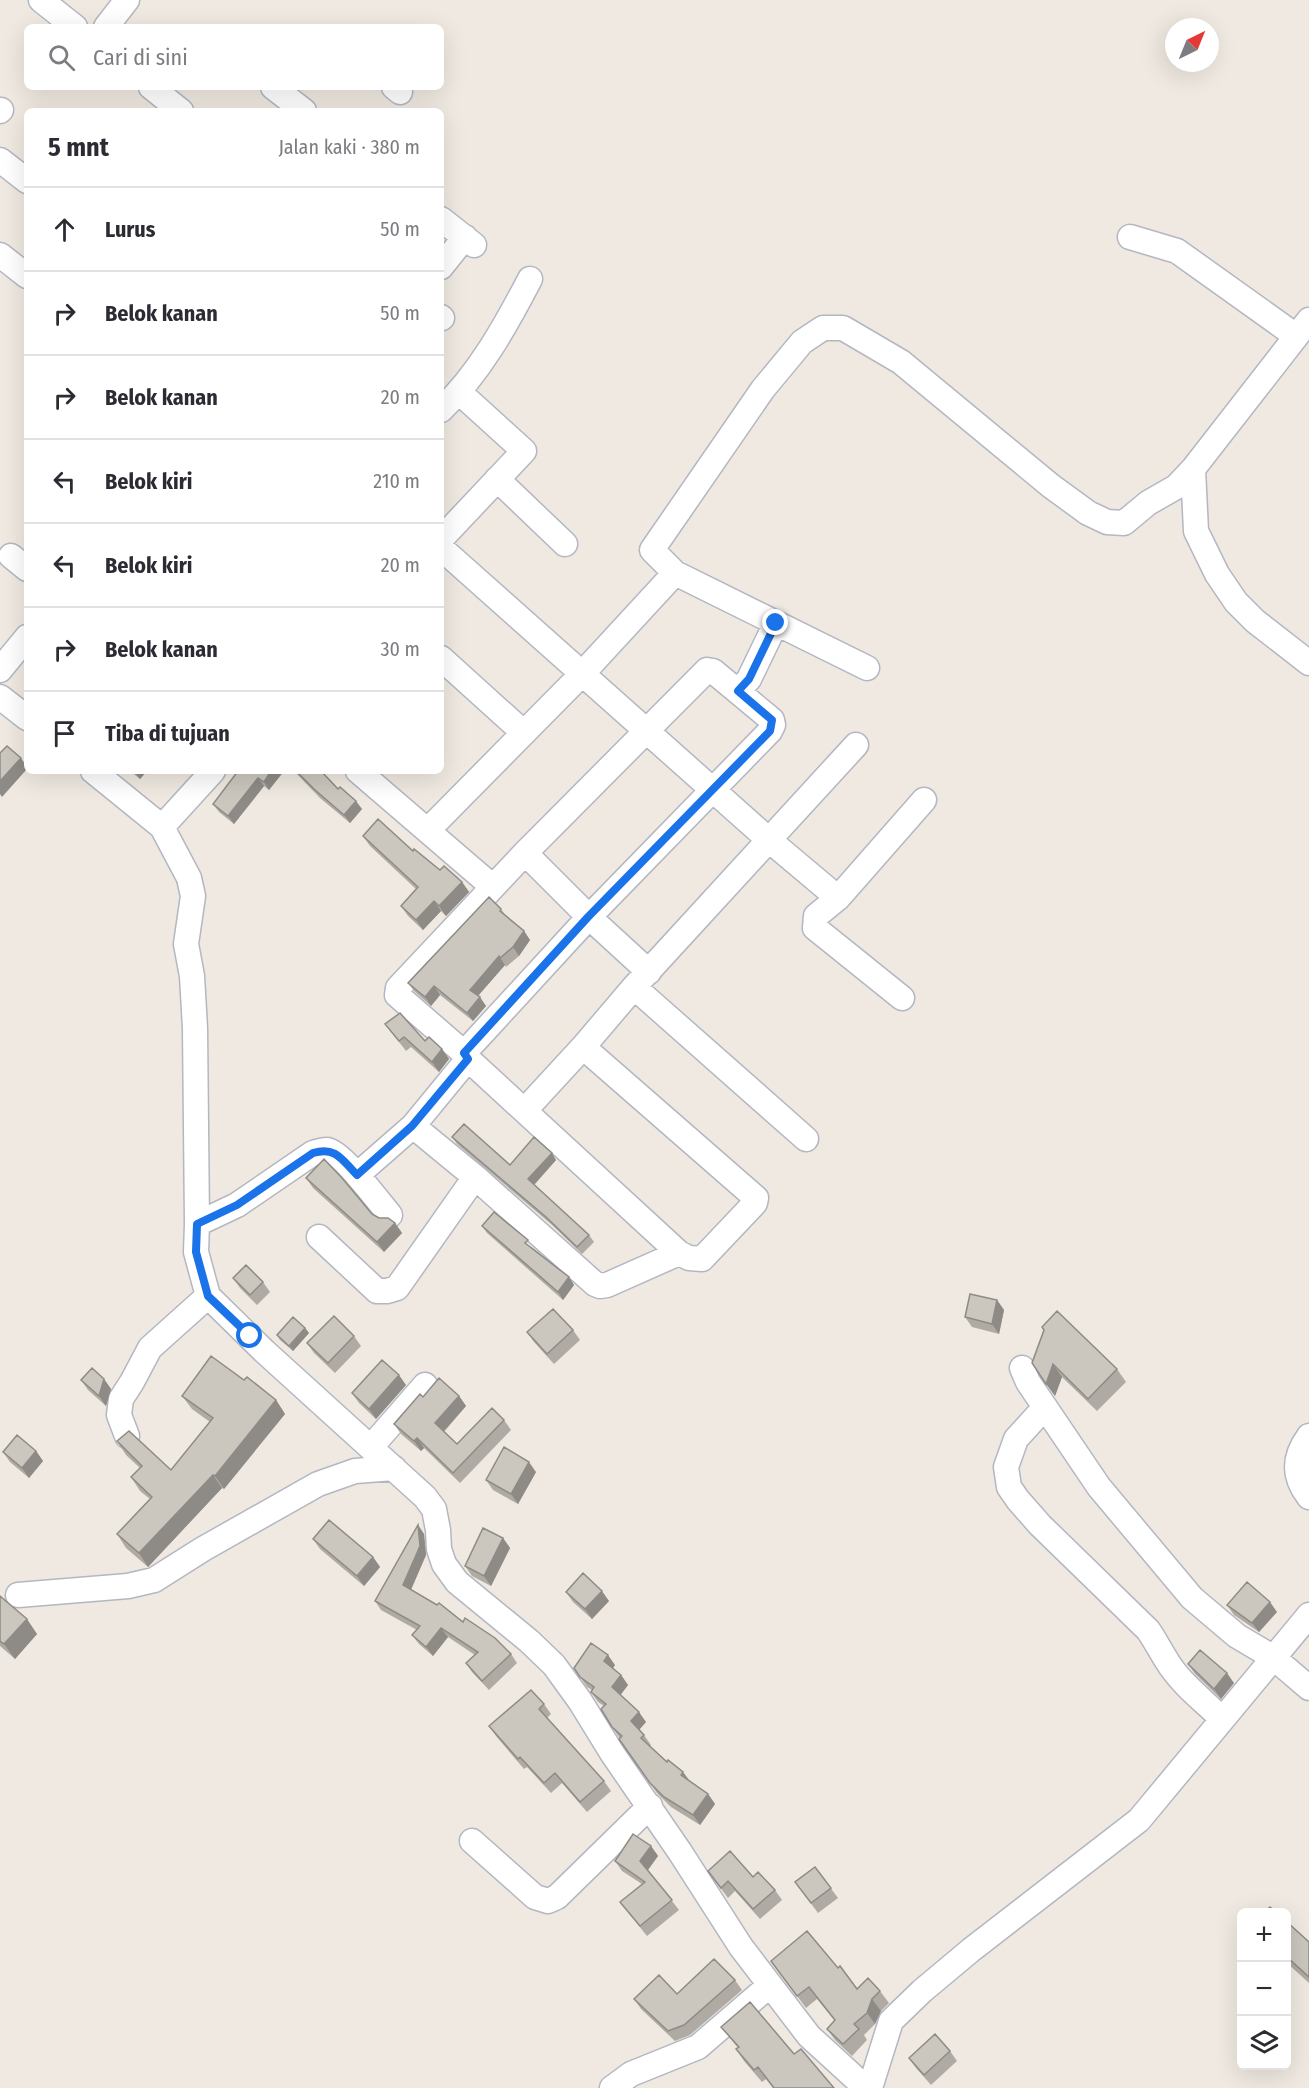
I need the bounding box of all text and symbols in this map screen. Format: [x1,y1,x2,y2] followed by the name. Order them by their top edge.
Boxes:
[1165,18,1219,72] north arrow
[24,24,444,90] search box
[45,41,78,74] icon: search
[93,44,188,71] text: Cari di sini
[48,132,109,163] text: 5 mnt
[278,135,420,159] text: Jalan kaki · 380 m
[48,213,81,246] icon: ahead
[105,216,155,243] text: Lurus
[380,217,420,241] text: 50 m
[48,297,81,330] icon: right
[105,300,218,327] text: Belok kanan
[380,301,420,325] text: 50 m
[48,381,81,414] icon: right
[105,384,218,411] text: Belok kanan
[381,385,420,409] text: 20 m
[48,465,81,498] icon: left
[105,468,193,495] text: Belok kiri
[373,469,420,493] text: 210 m
[48,549,81,582] icon: left
[105,552,193,579] text: Belok kiri
[381,553,420,577] text: 20 m
[762,609,788,635] route end
[48,633,81,666] icon: right
[105,636,218,663] text: Belok kanan
[380,637,420,661] text: 30 m
[48,717,81,750] icon: arrive
[105,720,230,747] text: Tiba di tujuan
[236,1322,262,1348] route start
[1237,1908,1291,2070] map controls
[1237,1908,1291,1962] button: +
[1237,1962,1291,2016] button: −
[1237,2016,1291,2070] button: layers

